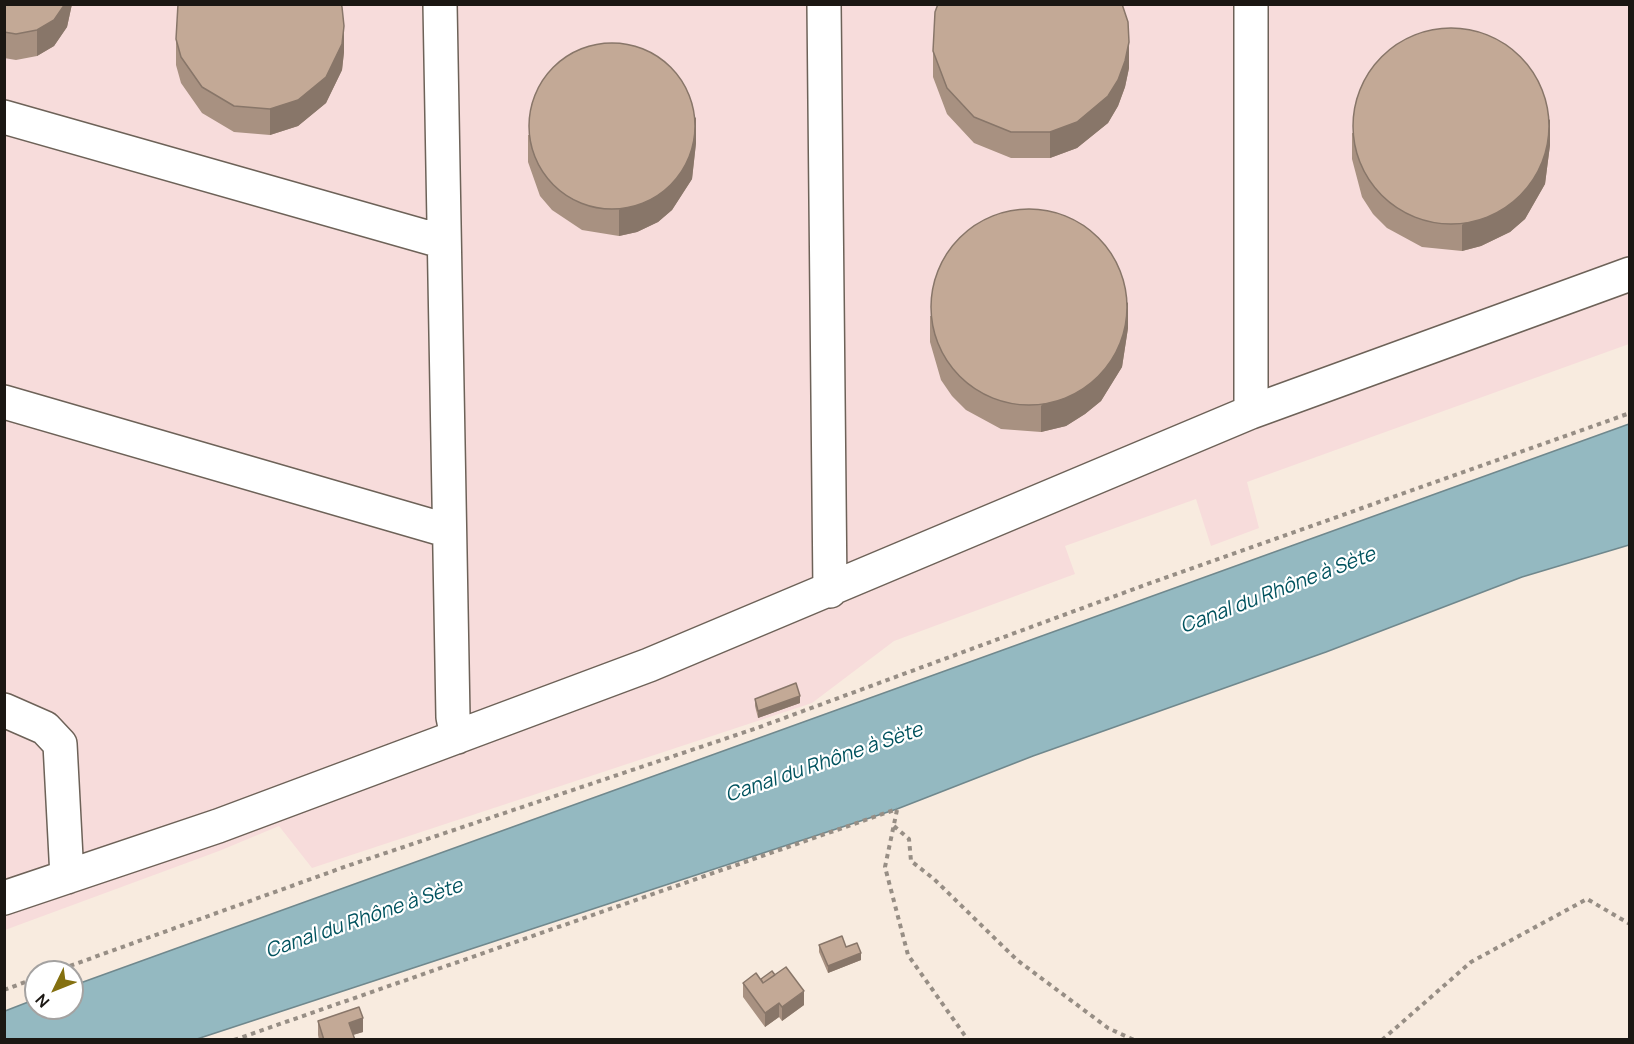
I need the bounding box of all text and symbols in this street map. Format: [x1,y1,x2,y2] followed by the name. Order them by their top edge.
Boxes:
[1177,543,1379,639] water label: Canal du Rhône à Sète
[722,718,926,808] water label: Canal du Rhône à Sète
[262,874,466,964] water label: Canal du Rhône à Sète
[24,960,84,1020] north arrow
[30,989,54,1013] text: N

